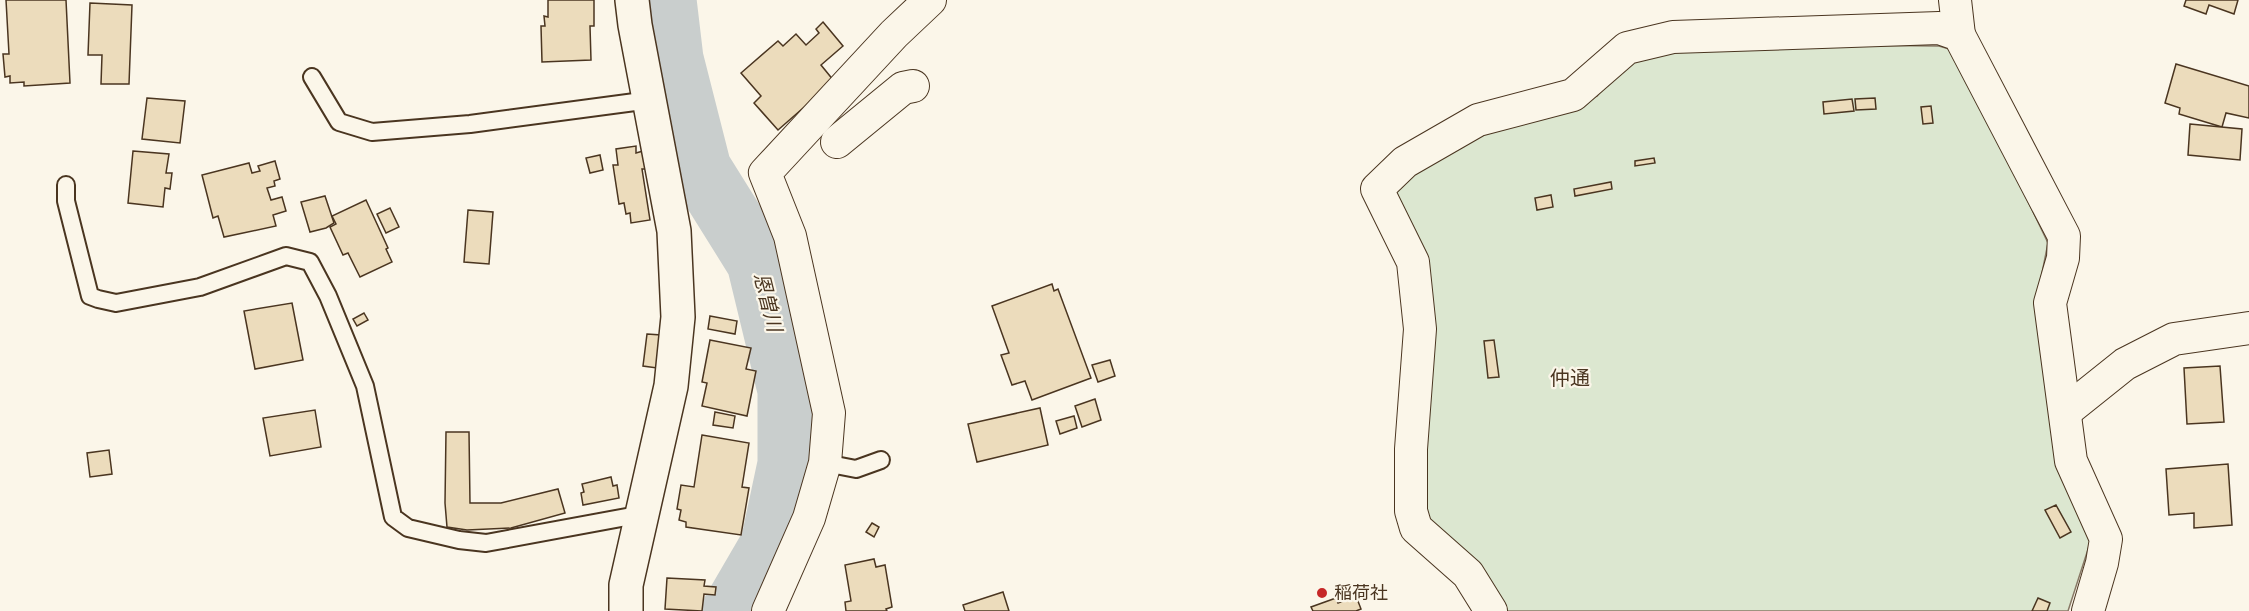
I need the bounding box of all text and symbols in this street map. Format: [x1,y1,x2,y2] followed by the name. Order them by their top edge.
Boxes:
[749,270,787,336] water label: 恩曽川
[1550,366,1590,390] district label: 仲通
[1334,582,1388,604] place label: 稲荷社
[1315,586,1329,600] marker: 稲荷社

